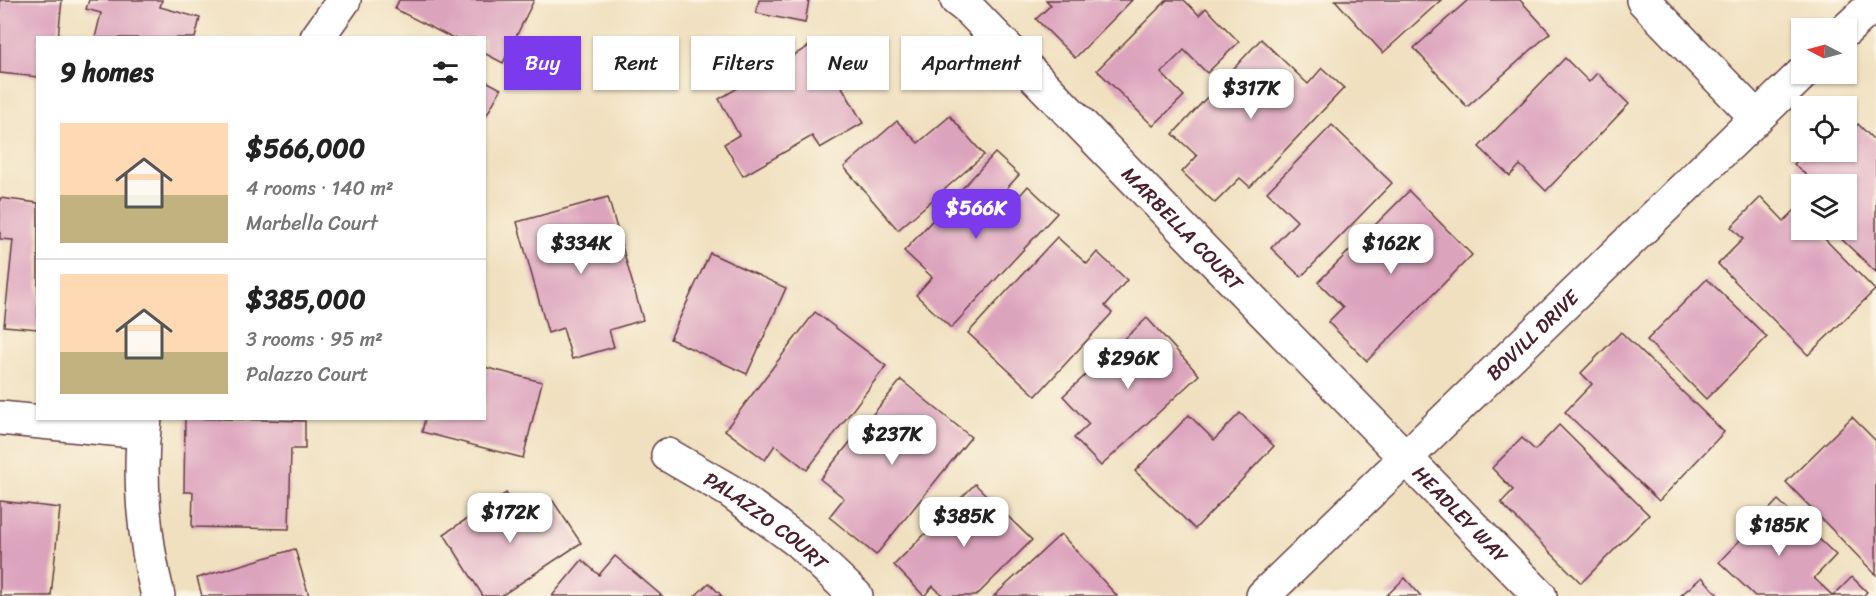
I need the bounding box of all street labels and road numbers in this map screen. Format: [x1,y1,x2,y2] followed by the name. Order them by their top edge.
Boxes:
[1113,158,1252,300] street label: MARBELLA COURT
[1478,280,1589,389] street label: BOVILL DRIVE
[1403,457,1518,573] street label: HEADLEY WAY
[697,462,837,580] street label: PALAZZO COURT

